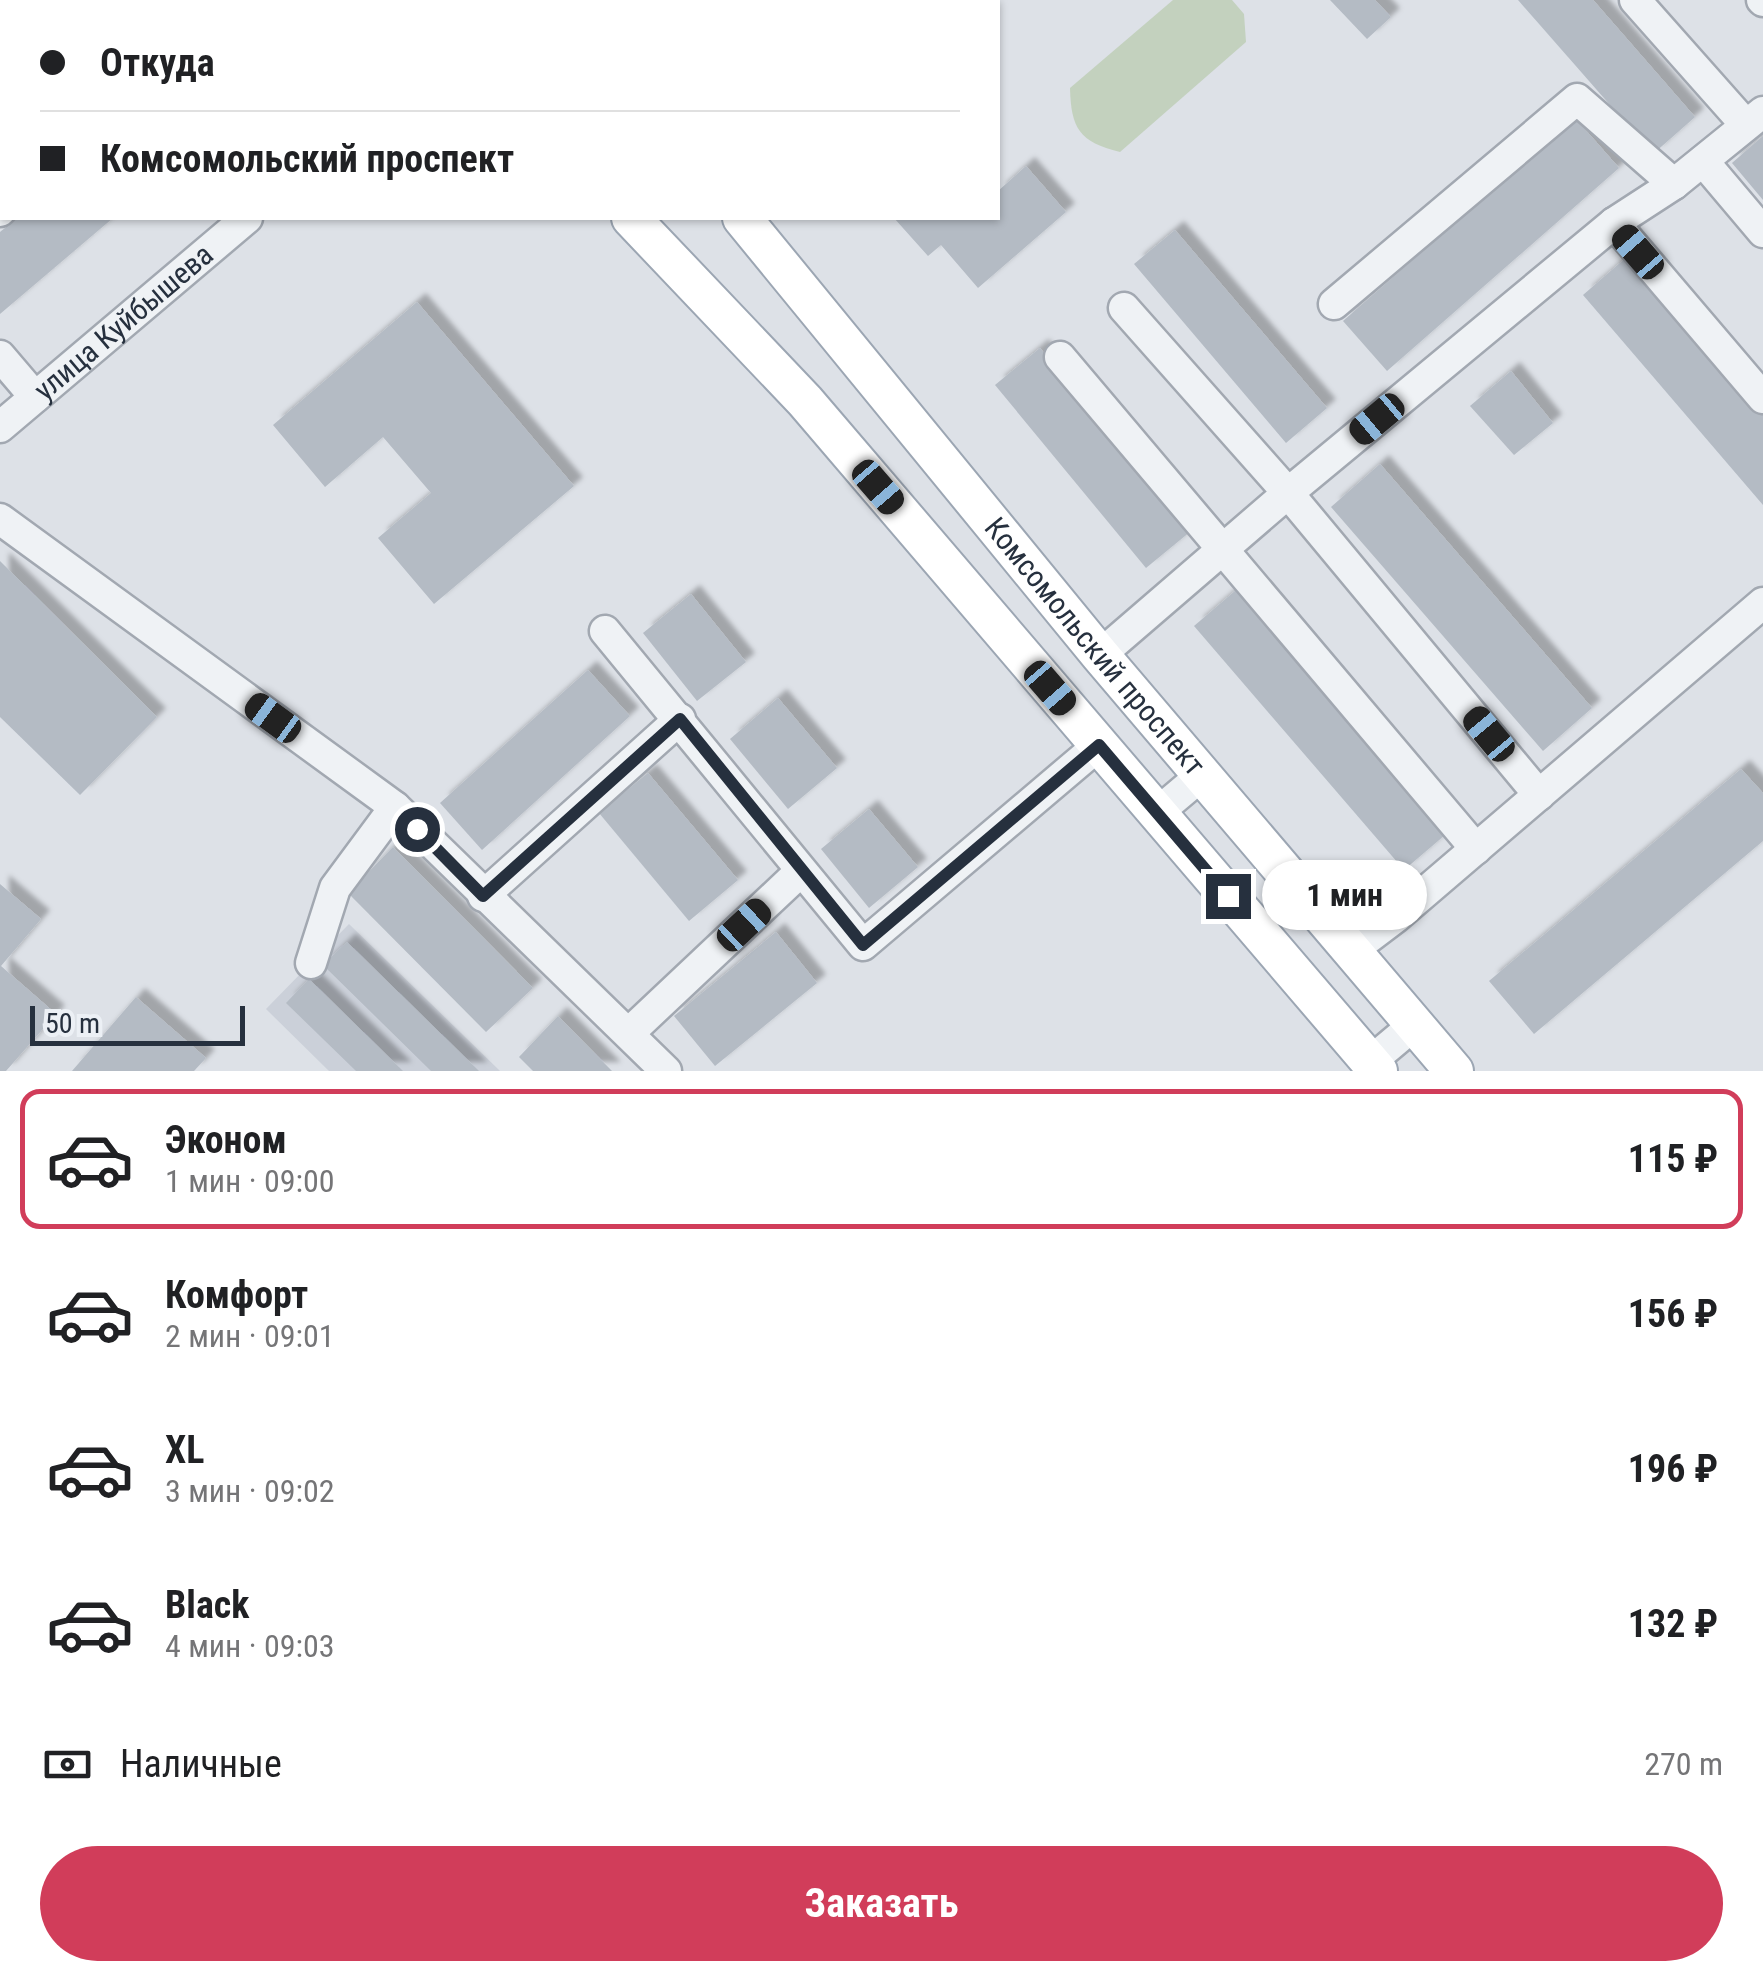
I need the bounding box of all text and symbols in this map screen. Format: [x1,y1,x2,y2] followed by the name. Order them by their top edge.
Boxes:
[100,41,215,85] text: Откуда
[100,137,514,181] text: Комсомольский проспект
[1607,220,1669,284] car
[27,237,220,407] street label: улица Куйбышева
[1344,388,1410,450] car
[847,455,909,519] car
[978,510,1213,782] street label: Комсомольский проспект
[1019,656,1081,720] car
[240,688,306,748] car
[1458,701,1520,767] car
[395,807,440,852] route start
[1263,861,1428,931] callout: 1 мин
[1206,874,1251,919] route end
[1306,876,1383,914] text: 1 мин
[712,894,776,956] car
[30,1001,245,1046] scale bar
[45,1007,100,1040] text: 50 m
[45,1114,135,1204] icon: car
[165,1118,287,1162] text: Эконом
[1628,1137,1718,1181] text: 115 ₽
[165,1162,335,1200] text: 1 мин · 09:00
[45,1269,135,1359] icon: car
[165,1273,308,1317] text: Комфорт
[1628,1292,1718,1336] text: 156 ₽
[165,1317,335,1355] text: 2 мин · 09:01
[45,1424,135,1514] icon: car
[165,1428,204,1472] text: XL
[1628,1447,1718,1491] text: 196 ₽
[165,1472,335,1510] text: 3 мин · 09:02
[45,1579,135,1669] icon: car
[165,1583,249,1627] text: Black
[1628,1602,1718,1646] text: 132 ₽
[165,1627,335,1665] text: 4 мин · 09:03
[40,1737,95,1792] icon: cash
[120,1742,282,1786] text: Наличные
[1644,1745,1723,1783] text: 270 m
[40,1846,1723,1961] button: Заказать

